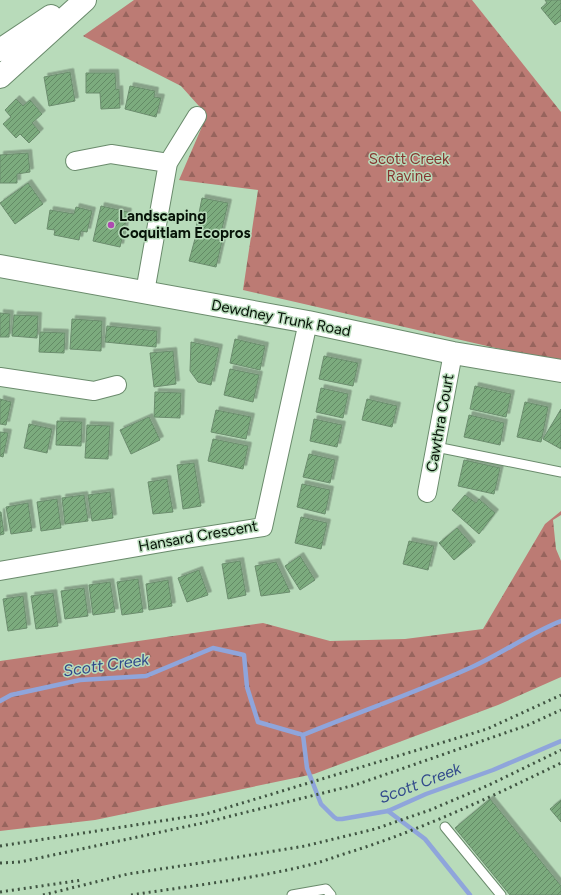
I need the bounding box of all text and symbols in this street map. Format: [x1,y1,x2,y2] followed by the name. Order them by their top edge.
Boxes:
[369,150,450,185] park label: Scott Creek Ravine
[119,207,250,242] place label: Landscaping Coquitlam Ecopros
[106,220,116,230] marker: Landscaping Coquitlam Ecopros
[210,296,352,340] street label: Dewdney Trunk Road
[423,372,458,473] street label: Cawthra Court
[137,517,259,555] street label: Hansard Crescent
[62,649,151,680] water label: Scott Creek
[376,758,465,807] water label: Scott Creek

